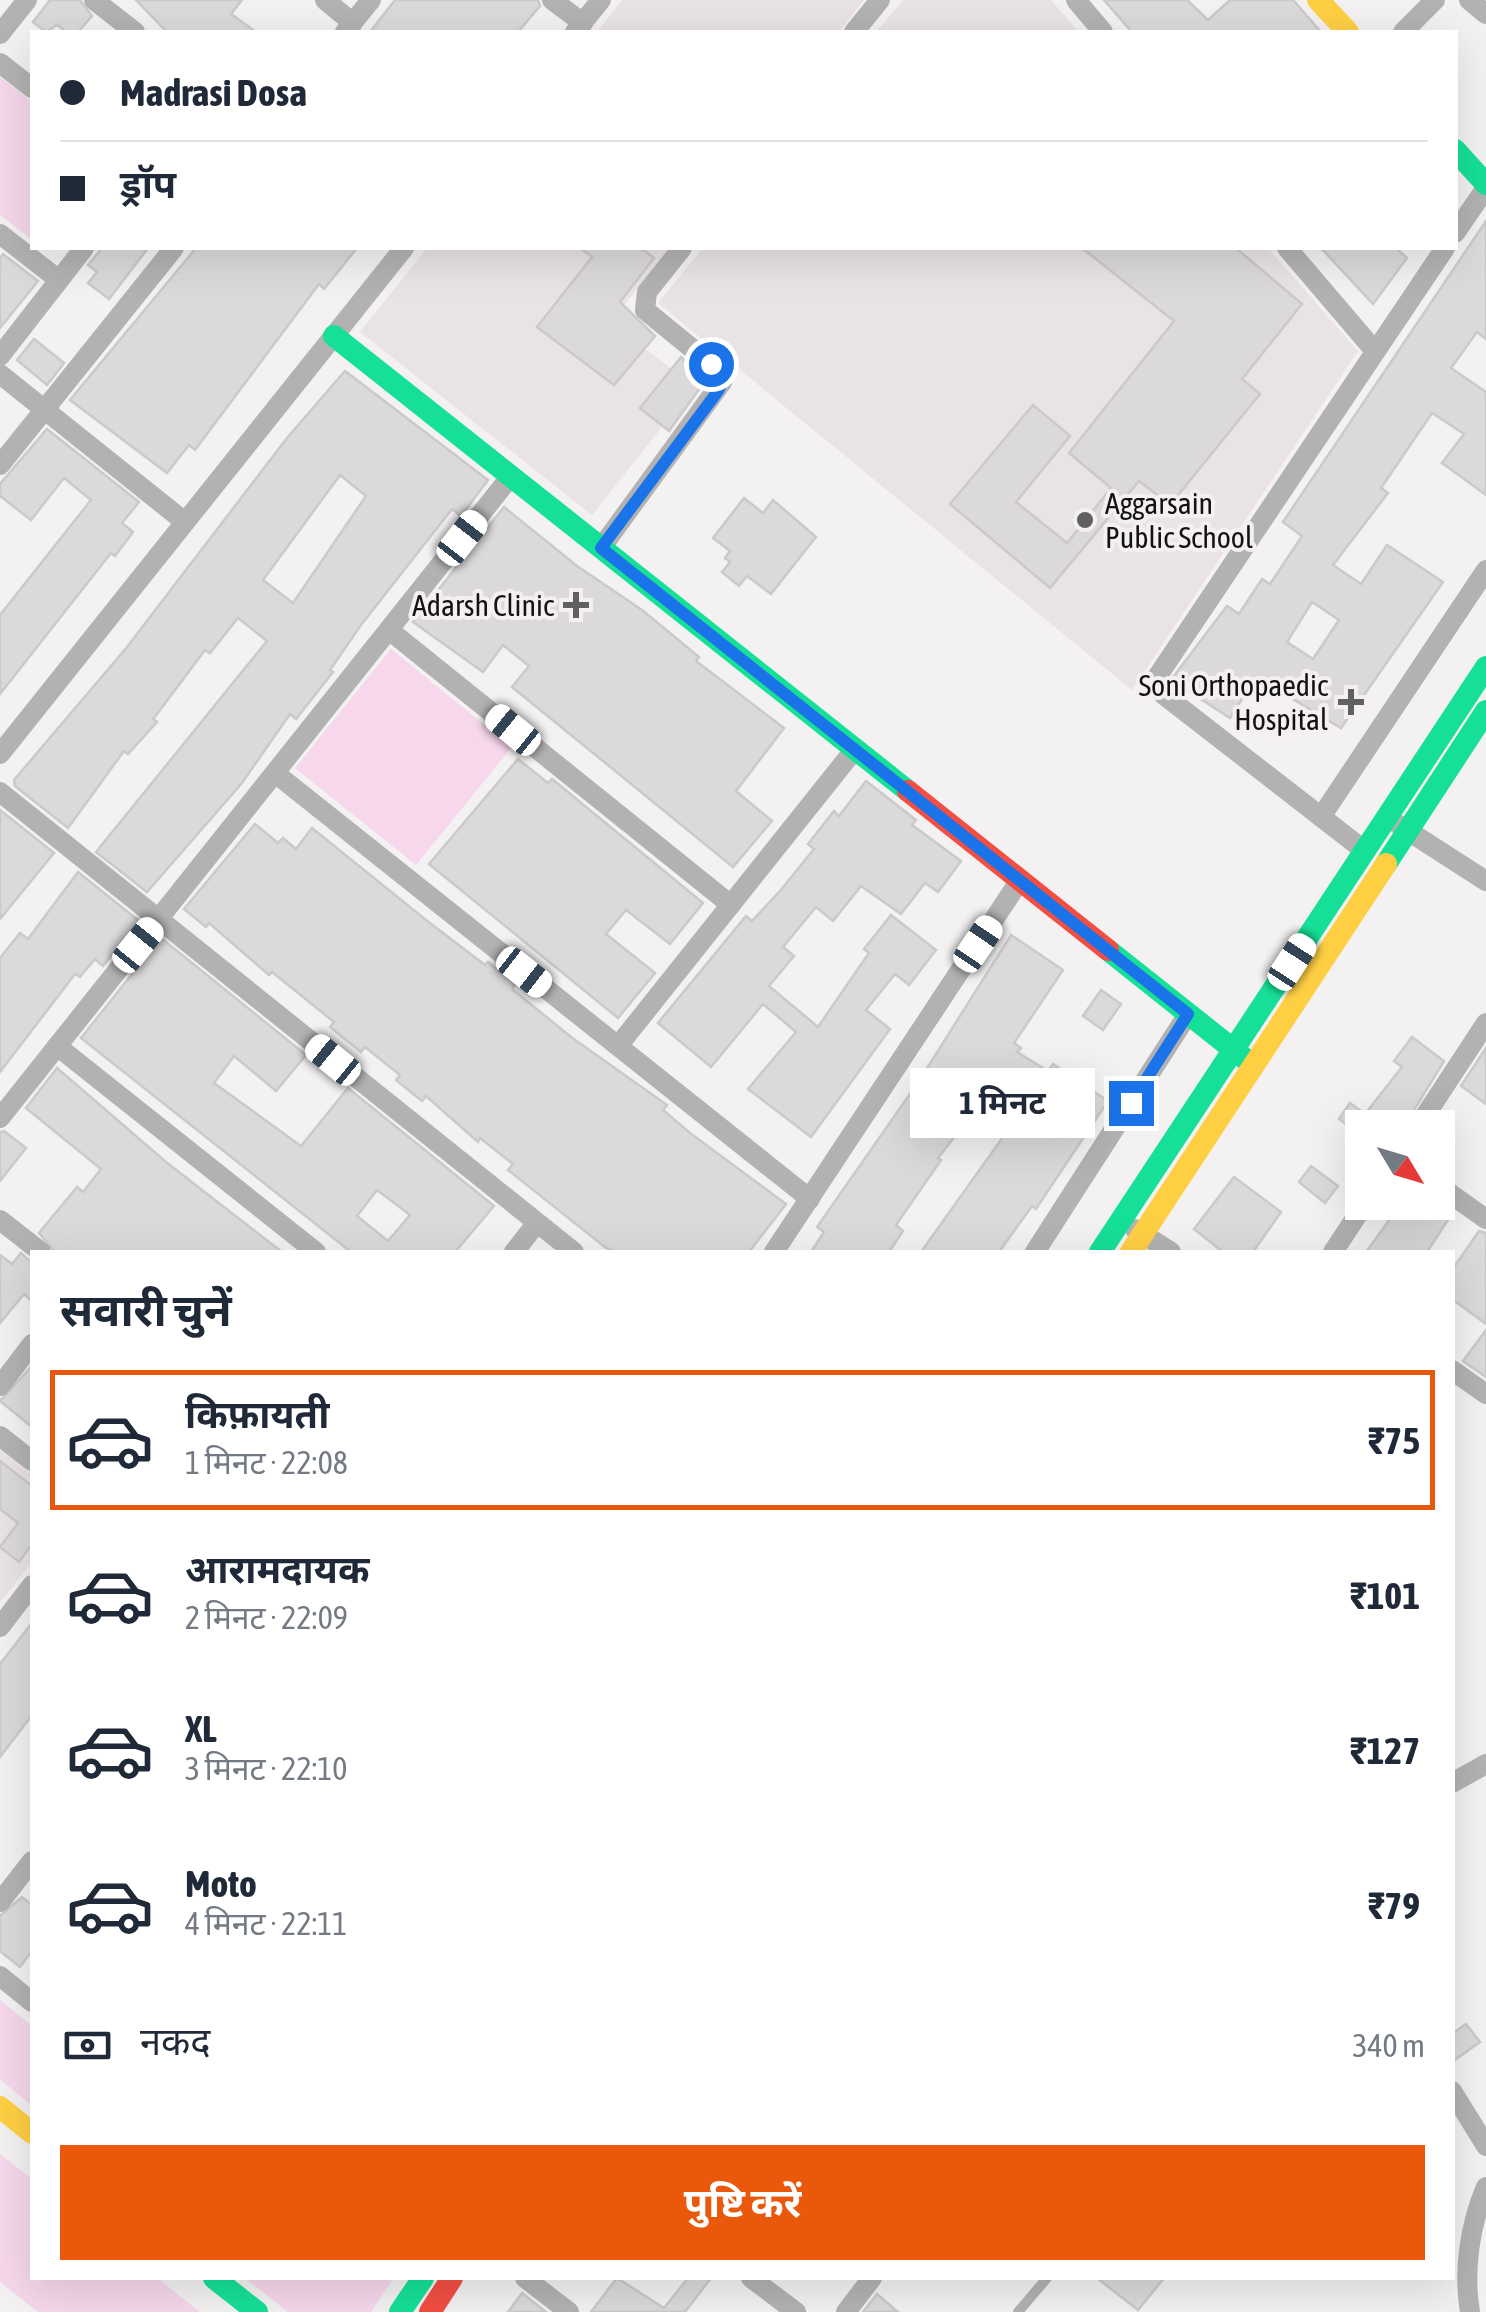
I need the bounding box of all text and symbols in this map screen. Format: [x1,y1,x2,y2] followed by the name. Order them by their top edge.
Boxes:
[120,71,307,114] text: Madrasi Dosa
[120,163,176,206] text: ड्रॉप
[689,342,734,387] route start
[1105,486,1253,554] place label: Aggarsain Public School
[432,505,492,571] car
[1074,509,1096,531] marker: Aggarsain Public School
[412,588,555,622] place label: Adarsh Clinic
[563,592,589,618] marker: Adarsh Clinic
[1139,668,1329,736] place label: Soni Orthopaedic Hospital
[1338,689,1364,715] marker: Soni Orthopaedic Hospital
[480,699,546,761] car
[949,911,1007,977] car
[107,912,169,978] car
[1263,929,1321,995] car
[491,942,557,1002] car
[300,1029,366,1091] car
[911,1068,1096,1138] callout: 1 मिनट
[1109,1081,1154,1126] route end
[959,1084,1046,1121] text: 1 मिनट
[1345,1110,1455,1220] north arrow
[1345,1110,1455,1220] map controls
[60,1284,232,1336] text: सवारी चुनें
[185,1393,329,1436] text: किफ़ायती
[65,1395,155,1485] icon: car
[1368,1419,1420,1462] text: ₹75
[185,1444,348,1481] text: 1 मिनट · 22:08
[185,1548,369,1591] text: आरामदायक
[65,1550,155,1640] icon: car
[1350,1574,1420,1617] text: ₹101
[185,1599,348,1636] text: 2 मिनट · 22:09
[65,1705,155,1795] icon: car
[185,1707,217,1750] text: XL
[1350,1729,1420,1772] text: ₹127
[185,1750,347,1787] text: 3 मिनट · 22:10
[65,1860,155,1950] icon: car
[185,1862,257,1905] text: Moto
[1368,1884,1420,1927] text: ₹79
[185,1905,347,1942] text: 4 मिनट · 22:11
[60,2018,115,2073] icon: cash
[140,2020,210,2063] text: नकद
[1352,2027,1425,2064] text: 340 m
[60,2145,1425,2260] button: पुष्टि करें

